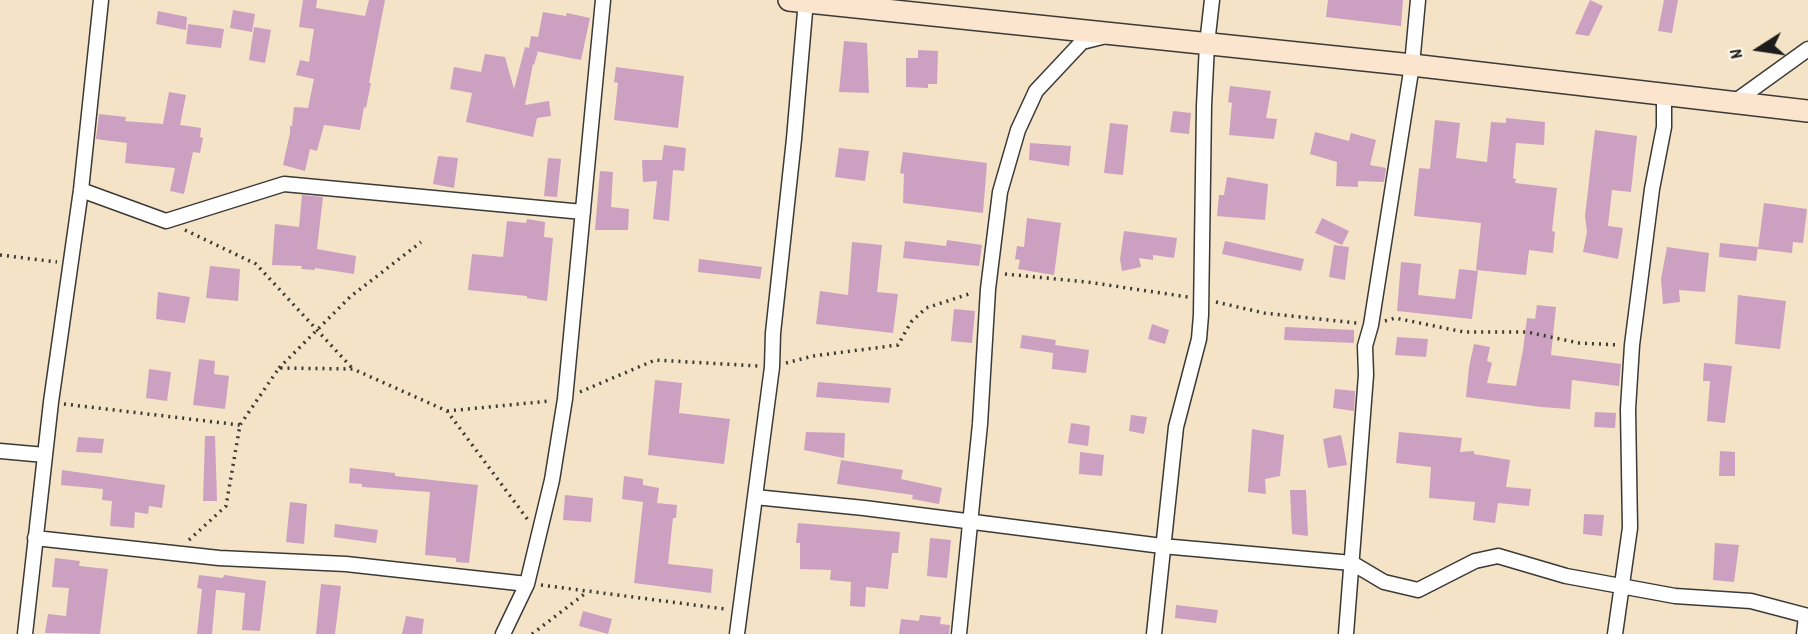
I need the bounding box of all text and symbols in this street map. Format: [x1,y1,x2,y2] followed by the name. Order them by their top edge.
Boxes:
[1724,14,1794,84] north arrow
[1724,46,1752,61] text: N

